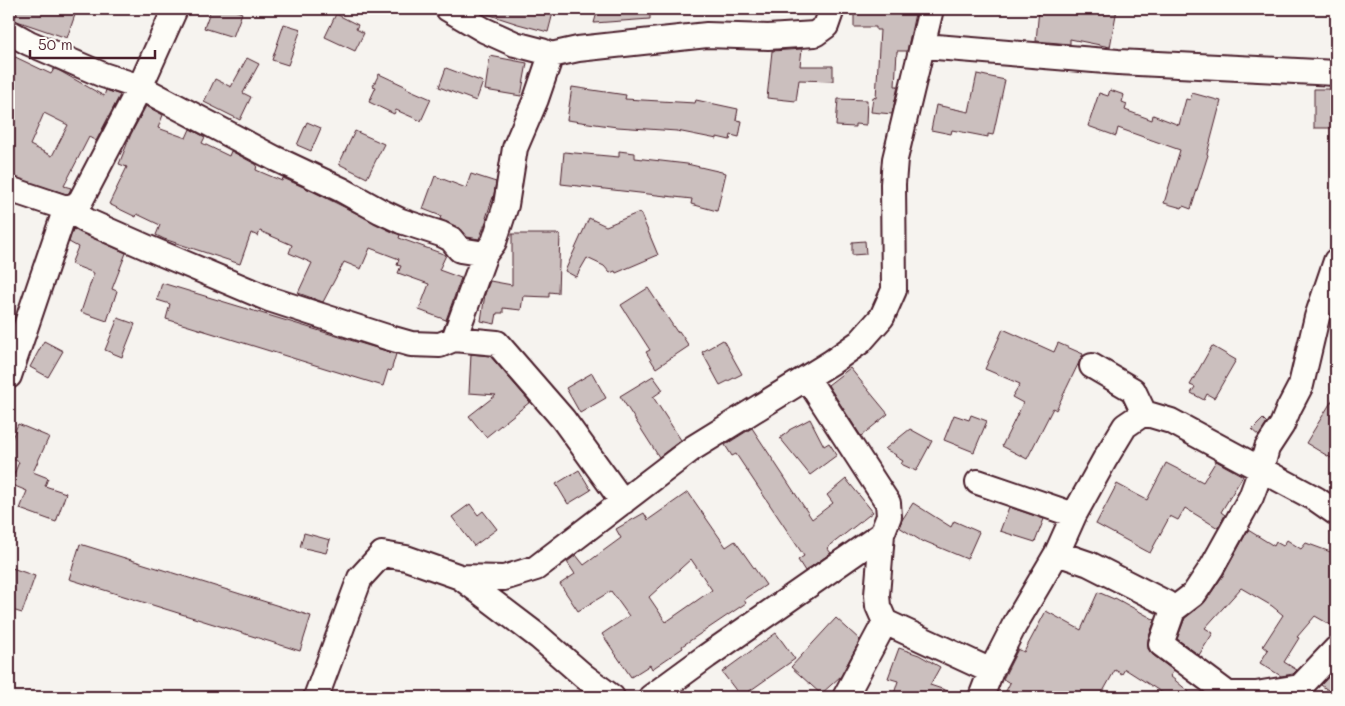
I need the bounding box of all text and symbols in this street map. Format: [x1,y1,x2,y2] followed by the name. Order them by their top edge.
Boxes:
[30,28,155,60] scale bar
[38,34,73,54] text: 50 m

